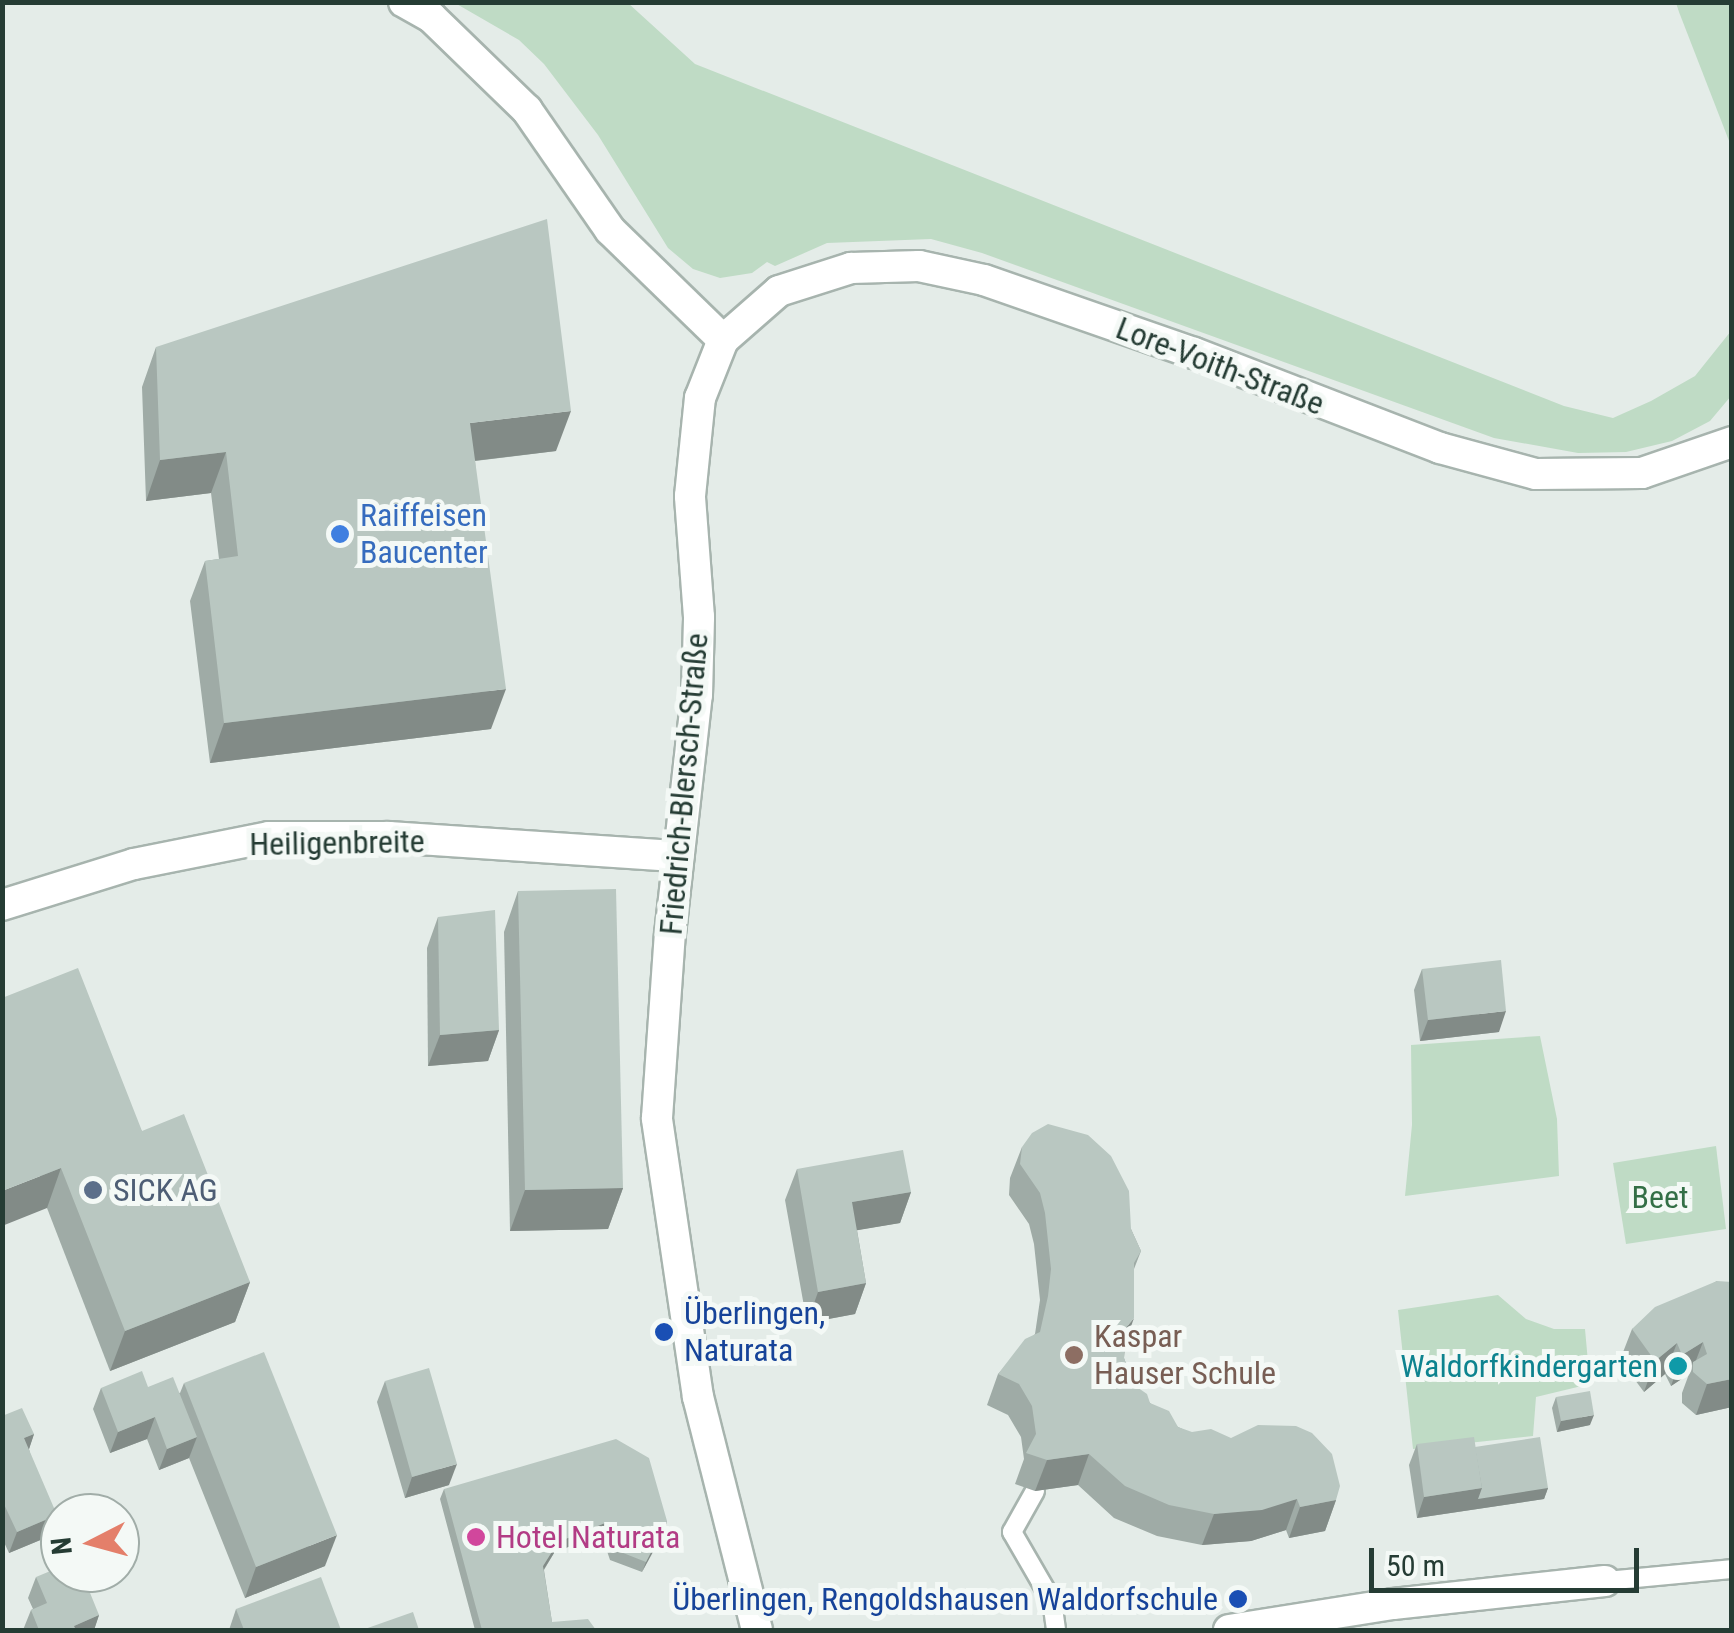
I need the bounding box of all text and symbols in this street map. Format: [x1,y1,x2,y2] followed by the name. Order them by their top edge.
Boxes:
[1111,309,1329,423] street label: Lore-Voith-Straße
[360,497,488,572] place label: Raiffeisen Baucenter
[329,523,351,545] marker: Raiffeisen Baucenter
[652,632,716,936] street label: Friedrich-Blersch-Straße
[249,822,425,864] street label: Heiligenbreite
[113,1171,218,1209] place label: SICK AG
[1632,1178,1688,1216] park label: Beet
[82,1179,104,1201] marker: SICK AG
[684,1295,825,1370] place label: Überlingen, Naturata
[1094,1318,1276,1393] place label: Kaspar Hauser Schule
[653,1321,675,1343] marker: Überlingen, Naturata
[1063,1344,1085,1366] marker: Kaspar Hauser Schule
[1400,1347,1658,1385] place label: Waldorfkindergarten
[1667,1355,1689,1377] marker: Waldorfkindergarten
[40,1493,140,1593] north arrow
[496,1518,680,1556] place label: Hotel Naturata
[465,1526,487,1548] marker: Hotel Naturata
[1374,1528,1644,1590] scale bar
[44,1536,79,1556] text: N
[1386,1548,1445,1583] text: 50 m
[672,1580,1218,1618] place label: Überlingen, Rengoldshausen Waldorfschule
[1227,1588,1249,1610] marker: Überlingen, Rengoldshausen Waldorfschule

